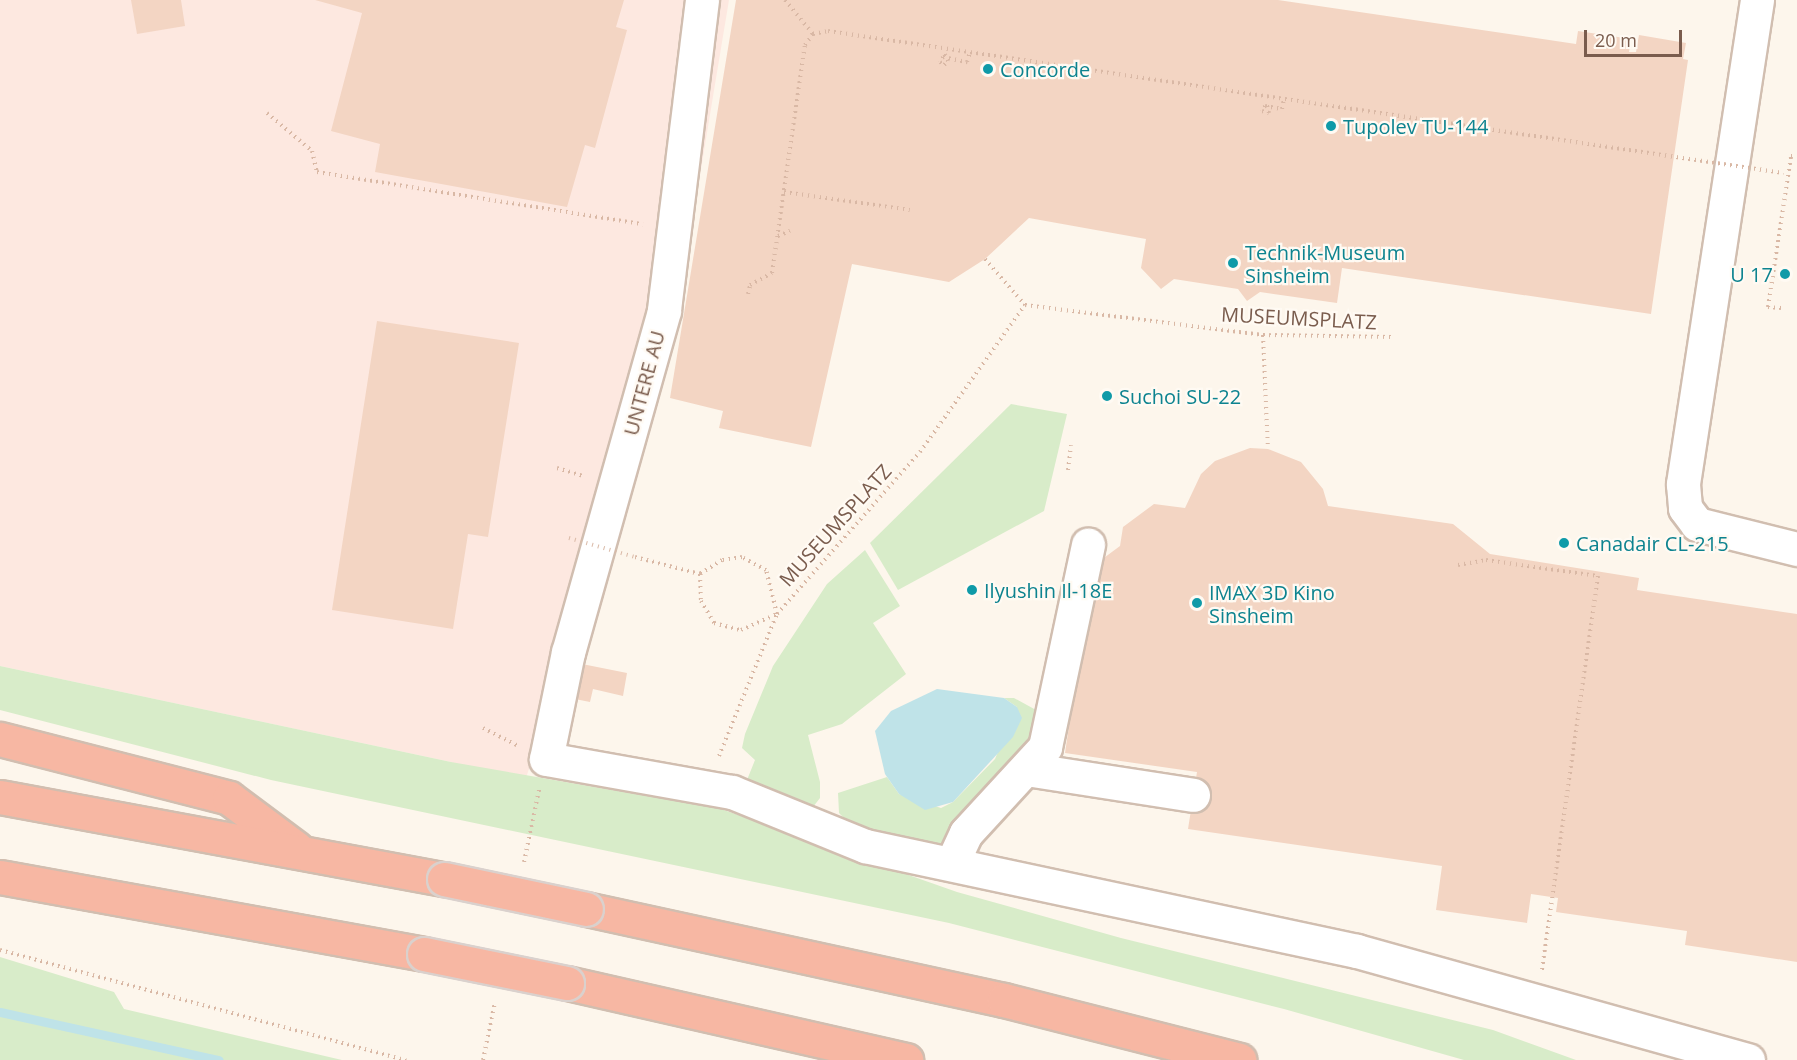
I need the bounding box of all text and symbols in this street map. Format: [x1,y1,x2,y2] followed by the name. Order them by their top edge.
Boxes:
[1587,18,1684,56] scale bar
[1595,28,1637,52] text: 20 m
[1000,57,1090,81] place label: Concorde
[981,62,995,76] marker: Concorde
[1343,114,1488,138] place label: Tupolev TU-144
[1324,119,1338,133] marker: Tupolev TU-144
[1245,240,1405,287] place label: Technik-Museum Sinsheim
[1226,256,1240,270] marker: Technik-Museum Sinsheim
[1730,262,1773,286] place label: U 17
[1778,267,1792,281] marker: U 17
[1221,302,1377,334] street label: MUSEUMSPLATZ
[618,328,670,438] street label: UNTERE AU
[1119,384,1241,408] place label: Suchoi SU-22
[1100,389,1114,403] marker: Suchoi SU-22
[774,459,896,591] street label: MUSEUMSPLATZ
[1576,531,1729,555] place label: Canadair CL-215
[1557,536,1571,550] marker: Canadair CL-215
[984,578,1112,602] place label: Ilyushin Il-18E
[1209,580,1335,627] place label: IMAX 3D Kino Sinsheim
[965,583,979,597] marker: Ilyushin Il-18E
[1190,596,1204,610] marker: IMAX 3D Kino Sinsheim

